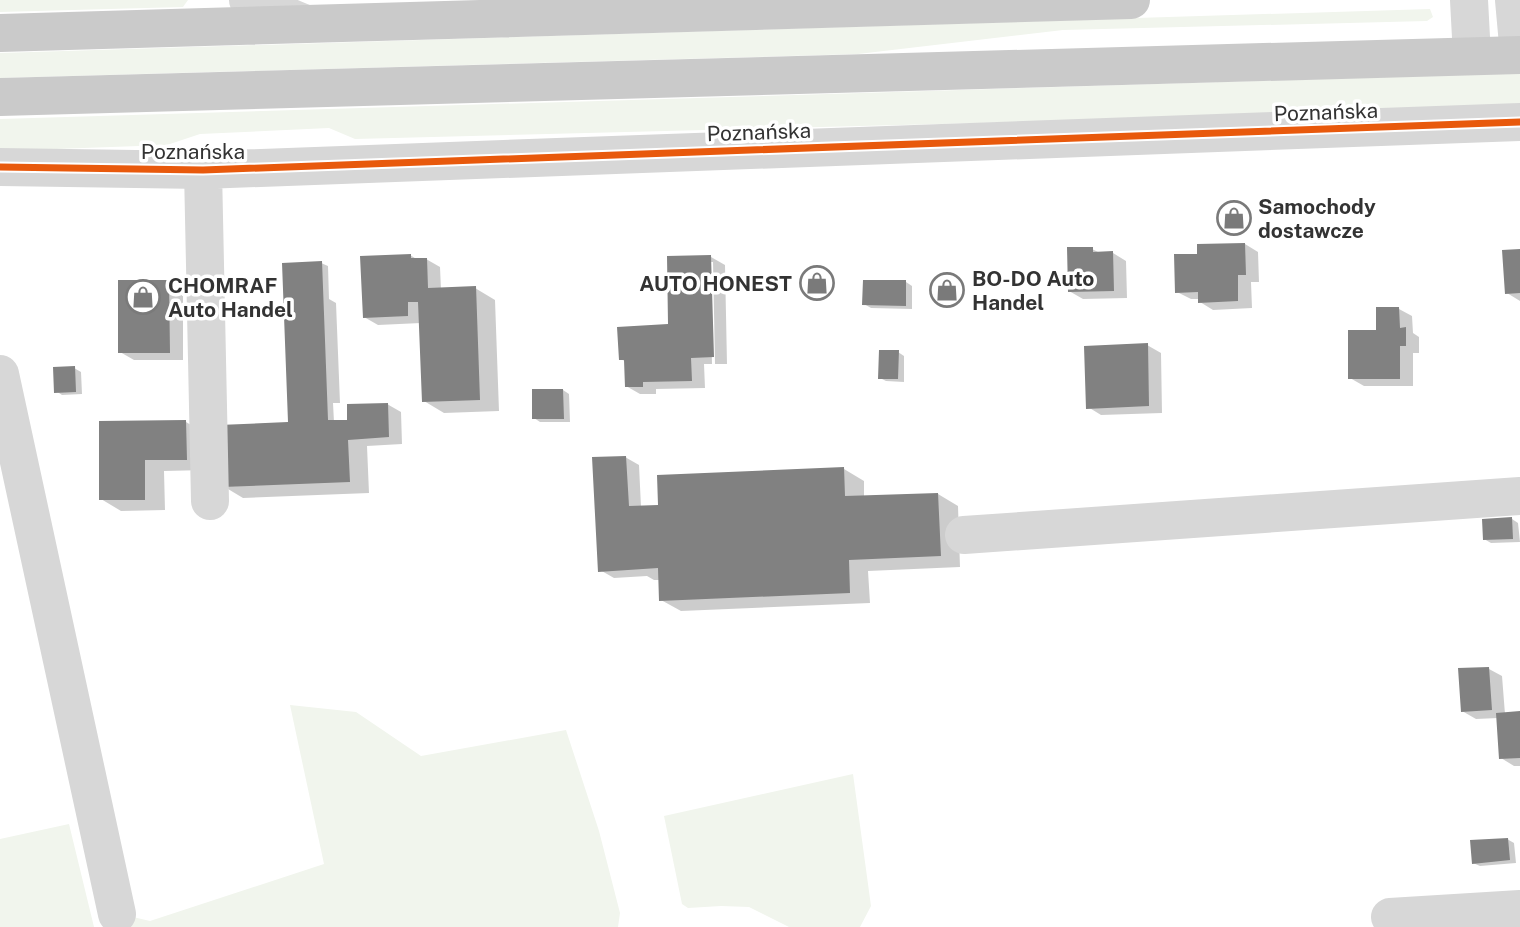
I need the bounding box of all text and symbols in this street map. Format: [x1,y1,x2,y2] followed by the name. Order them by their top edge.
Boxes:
[1273,98,1379,126] street label: Poznańska
[706,118,812,146] street label: Poznańska
[141,139,245,164] street label: Poznańska
[1258,194,1376,243] place label: Samochody dostawcze
[1215,199,1253,237] shop icon: Samochody dostawcze
[798,264,836,302] shop icon: AUTO HONEST
[972,266,1094,315] place label: BO-DO Auto Handel
[639,271,792,296] place label: AUTO HONEST
[928,271,966,309] shop icon: BO-DO Auto Handel
[168,273,293,322] place label: CHOMRAF Auto Handel
[124,278,162,316] shop icon: CHOMRAF Auto Handel

